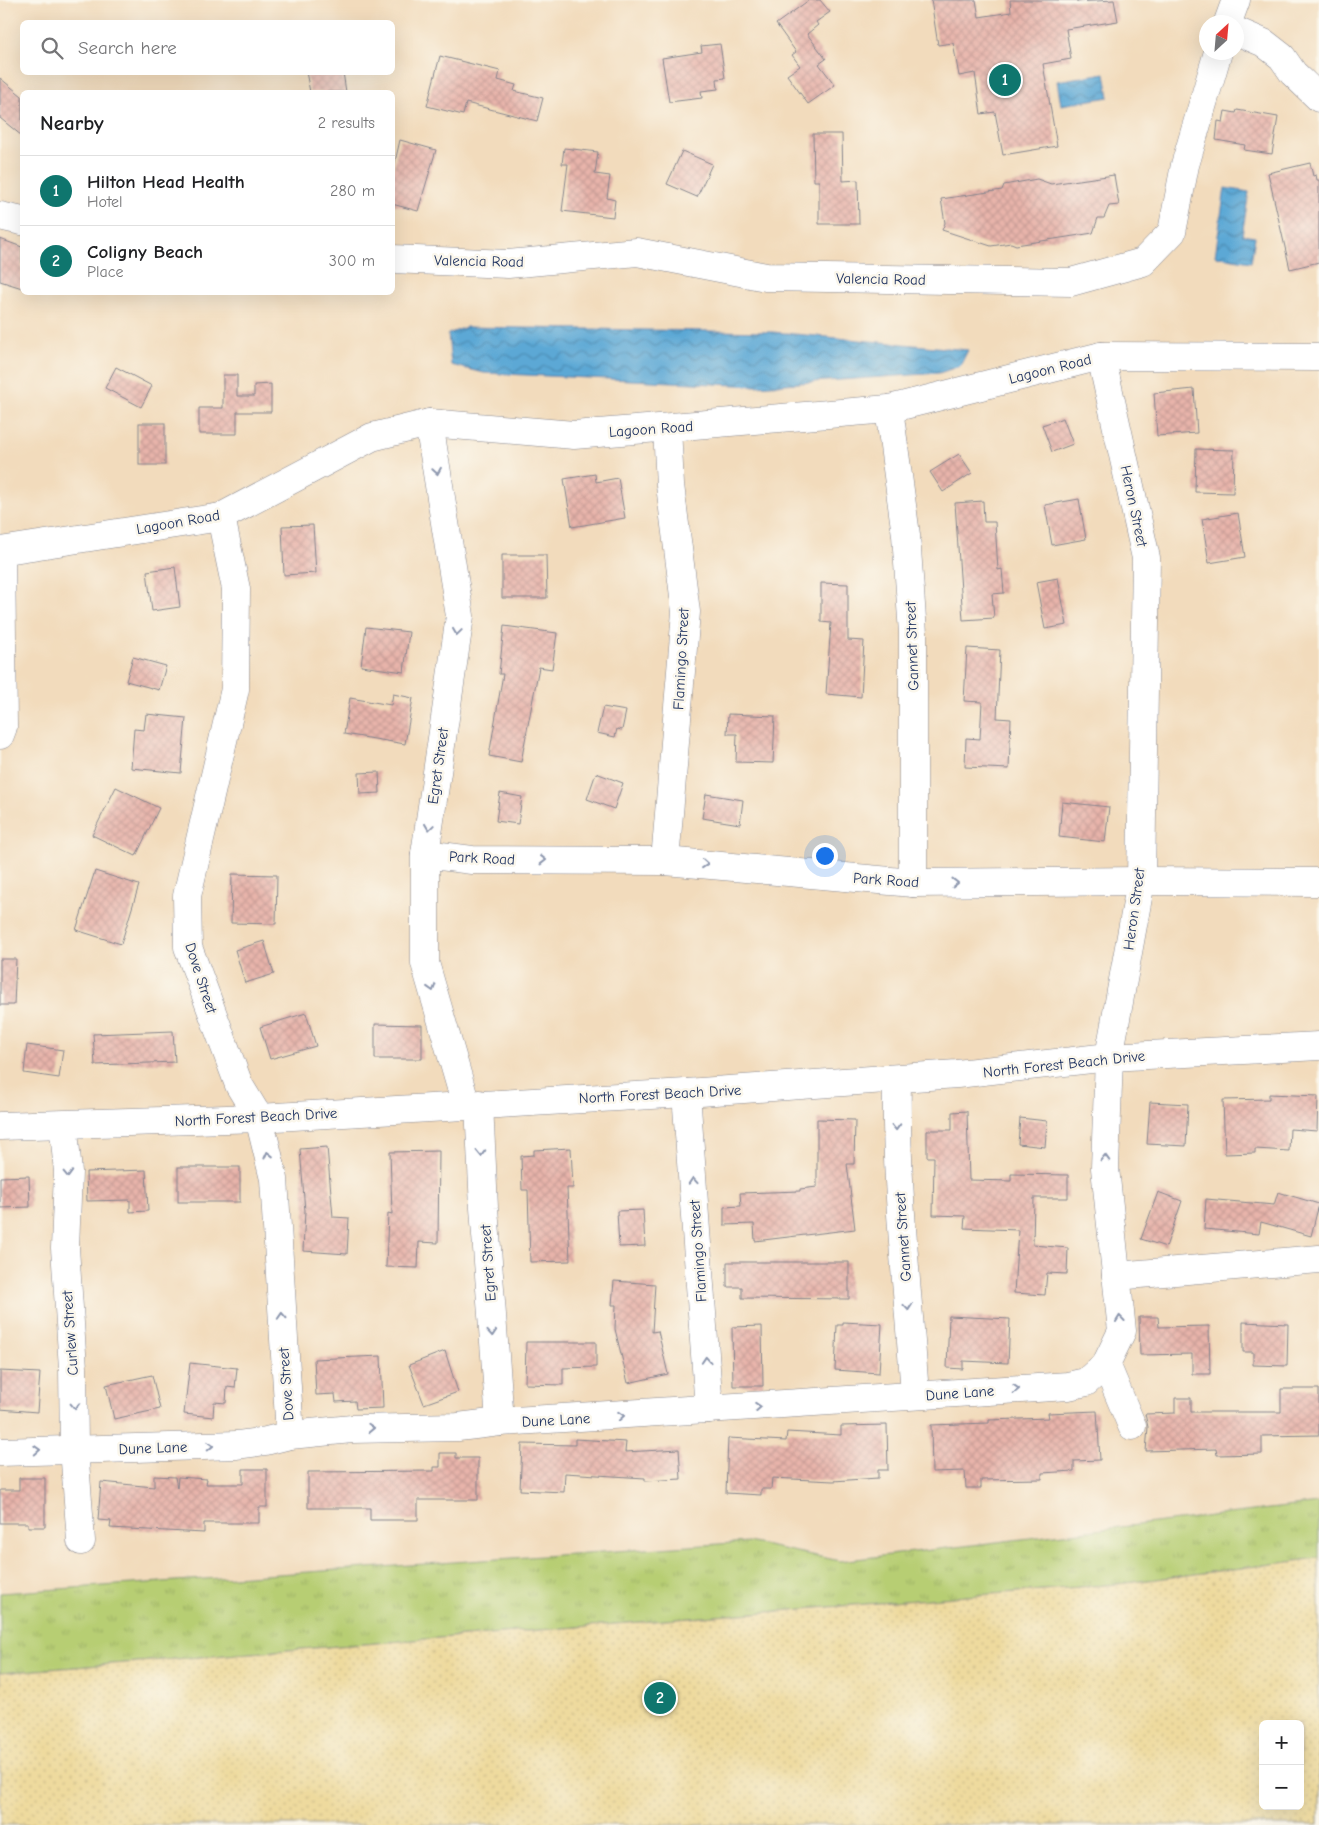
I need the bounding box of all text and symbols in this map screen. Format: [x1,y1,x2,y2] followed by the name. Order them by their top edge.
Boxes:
[1199,15,1244,60] north arrow
[20,20,395,75] search box
[38,34,66,62] icon: search
[78,37,177,59] text: Search here
[989,61,1021,99] pin: 1
[40,111,104,135] text: Nearby
[318,114,375,132] text: 2 results
[87,171,245,193] text: Hilton Head Health
[53,182,59,200] text: 1
[330,182,375,200] text: 280 m
[87,193,123,211] text: Hotel
[87,241,203,263] text: Coligny Beach
[434,251,524,271] street label: Valencia Road
[52,252,60,270] text: 2
[329,252,375,270] text: 300 m
[87,263,123,281] text: Place
[836,269,926,289] street label: Valencia Road
[1007,350,1093,388] street label: Lagoon Road
[608,417,694,441] street label: Lagoon Road
[1117,464,1152,549] street label: Heron Street
[431,467,441,475] one-way arrow
[135,506,221,538] street label: Lagoon Road
[901,600,923,691] street label: Gannet Street
[669,607,693,711] street label: Flamingo Street
[453,627,463,636] one-way arrow
[424,726,452,805] street label: Egret Street
[424,823,434,831] one-way arrow
[812,843,838,869] your location
[449,847,515,869] street label: Park Road
[540,855,547,865] one-way arrow
[702,858,710,869] one-way arrow
[1119,866,1149,951] street label: Heron Street
[852,869,920,891] street label: Park Road
[951,878,959,888] one-way arrow
[181,940,221,1016] street label: Dove Street
[427,983,437,992] one-way arrow
[982,1046,1146,1081] street label: North Forest Beach Drive
[578,1081,742,1107] street label: North Forest Beach Drive
[174,1104,338,1130] street label: North Forest Beach Drive
[891,1124,902,1132] one-way arrow
[476,1149,487,1157] one-way arrow
[263,1150,274,1159] one-way arrow
[1100,1153,1110,1161] one-way arrow
[62,1170,73,1178] one-way arrow
[688,1176,699,1184] one-way arrow
[891,1191,915,1282] street label: Gannet Street
[685,1199,711,1303] street label: Flamingo Street
[476,1223,500,1302] street label: Egret Street
[58,1289,82,1376] street label: Curlew Street
[903,1303,914,1311] one-way arrow
[276,1312,287,1320] one-way arrow
[1115,1315,1126,1323] one-way arrow
[487,1329,498,1337] one-way arrow
[274,1346,298,1421] street label: Dove Street
[700,1356,711,1364] one-way arrow
[925,1382,995,1404] street label: Dune Lane
[1012,1384,1020,1395] one-way arrow
[69,1402,80,1410] one-way arrow
[754,1402,762,1413] one-way arrow
[521,1409,591,1431] street label: Dune Lane
[617,1410,625,1421] one-way arrow
[368,1423,375,1433] one-way arrow
[118,1438,188,1458] street label: Dune Lane
[206,1440,214,1451] one-way arrow
[33,1445,41,1456] one-way arrow
[644,1679,676,1717] pin: 2
[1259,1720,1304,1810] map controls
[1259,1720,1304,1765] button: +
[1259,1765,1304,1810] button: −

